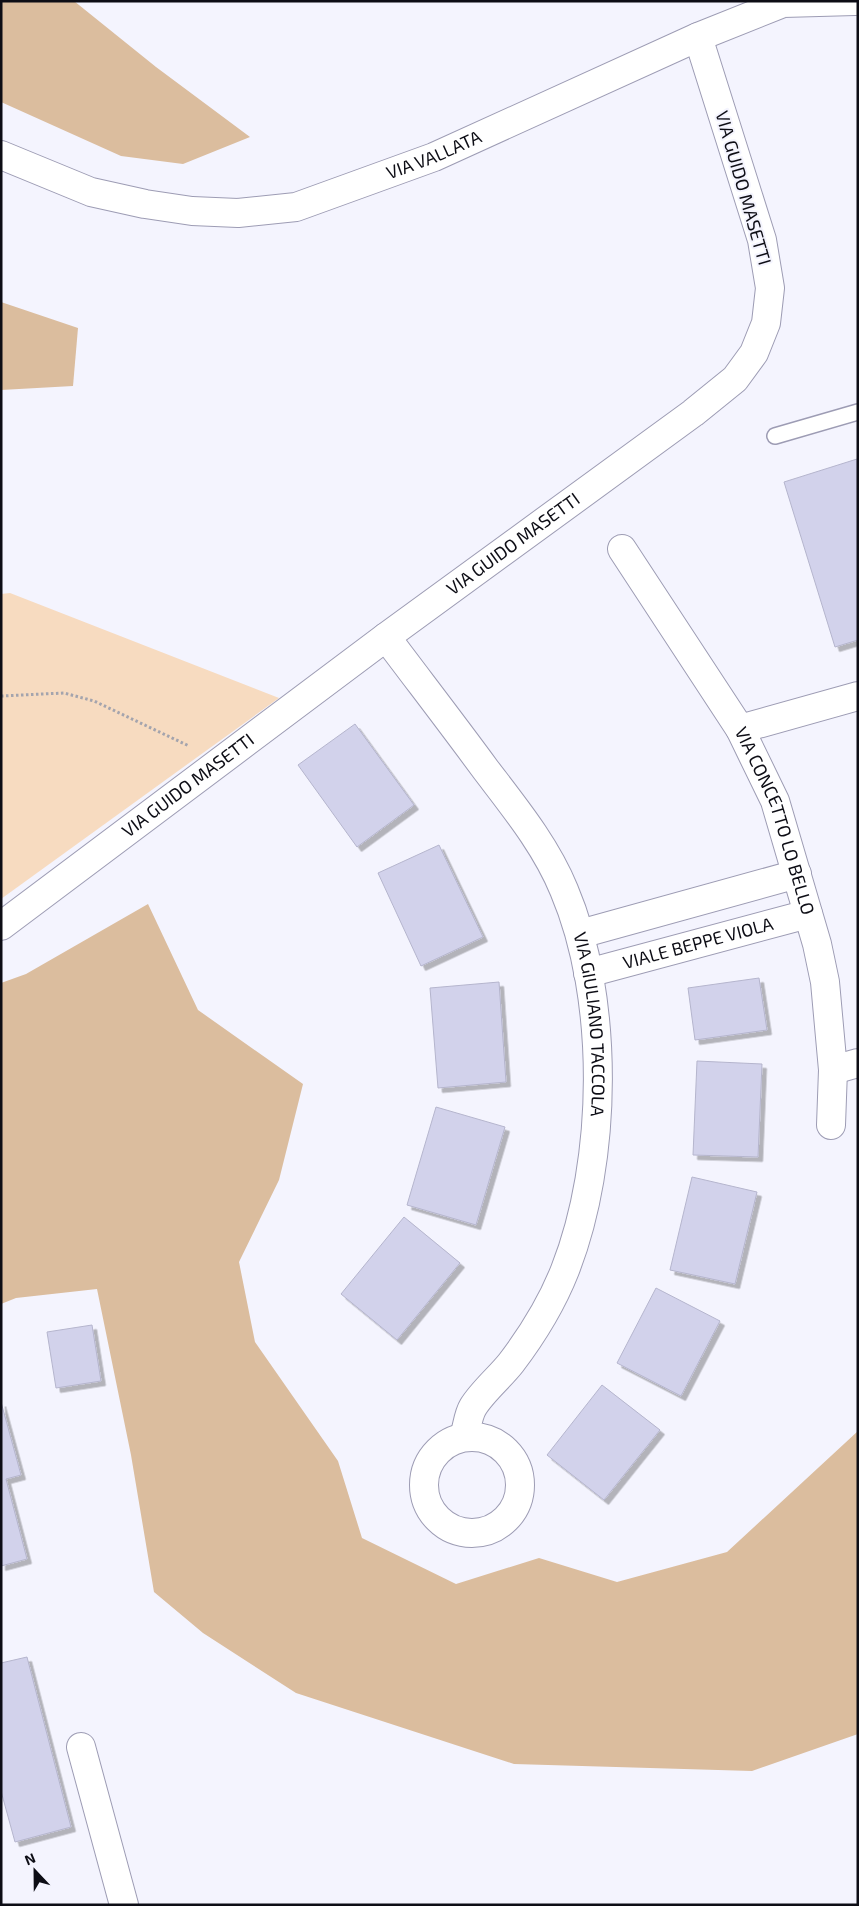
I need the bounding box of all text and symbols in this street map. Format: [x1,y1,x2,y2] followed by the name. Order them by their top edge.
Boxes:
[711,108,776,267] street label: VIA GUIDO MASETTI
[383,125,485,183] street label: VIA VALLATA
[442,487,584,599] street label: VIA GUIDO MASETTI
[731,723,820,917] street label: VIA CONCETTO LO BELLO
[117,728,258,841] street label: VIA GUIDO MASETTI
[620,912,776,973] street label: VIALE BEPPE VIOLA
[569,930,610,1118] street label: VIA GIULIANO TACCOLA
[10,1846,60,1896] north arrow
[22,1849,38,1868] text: N

